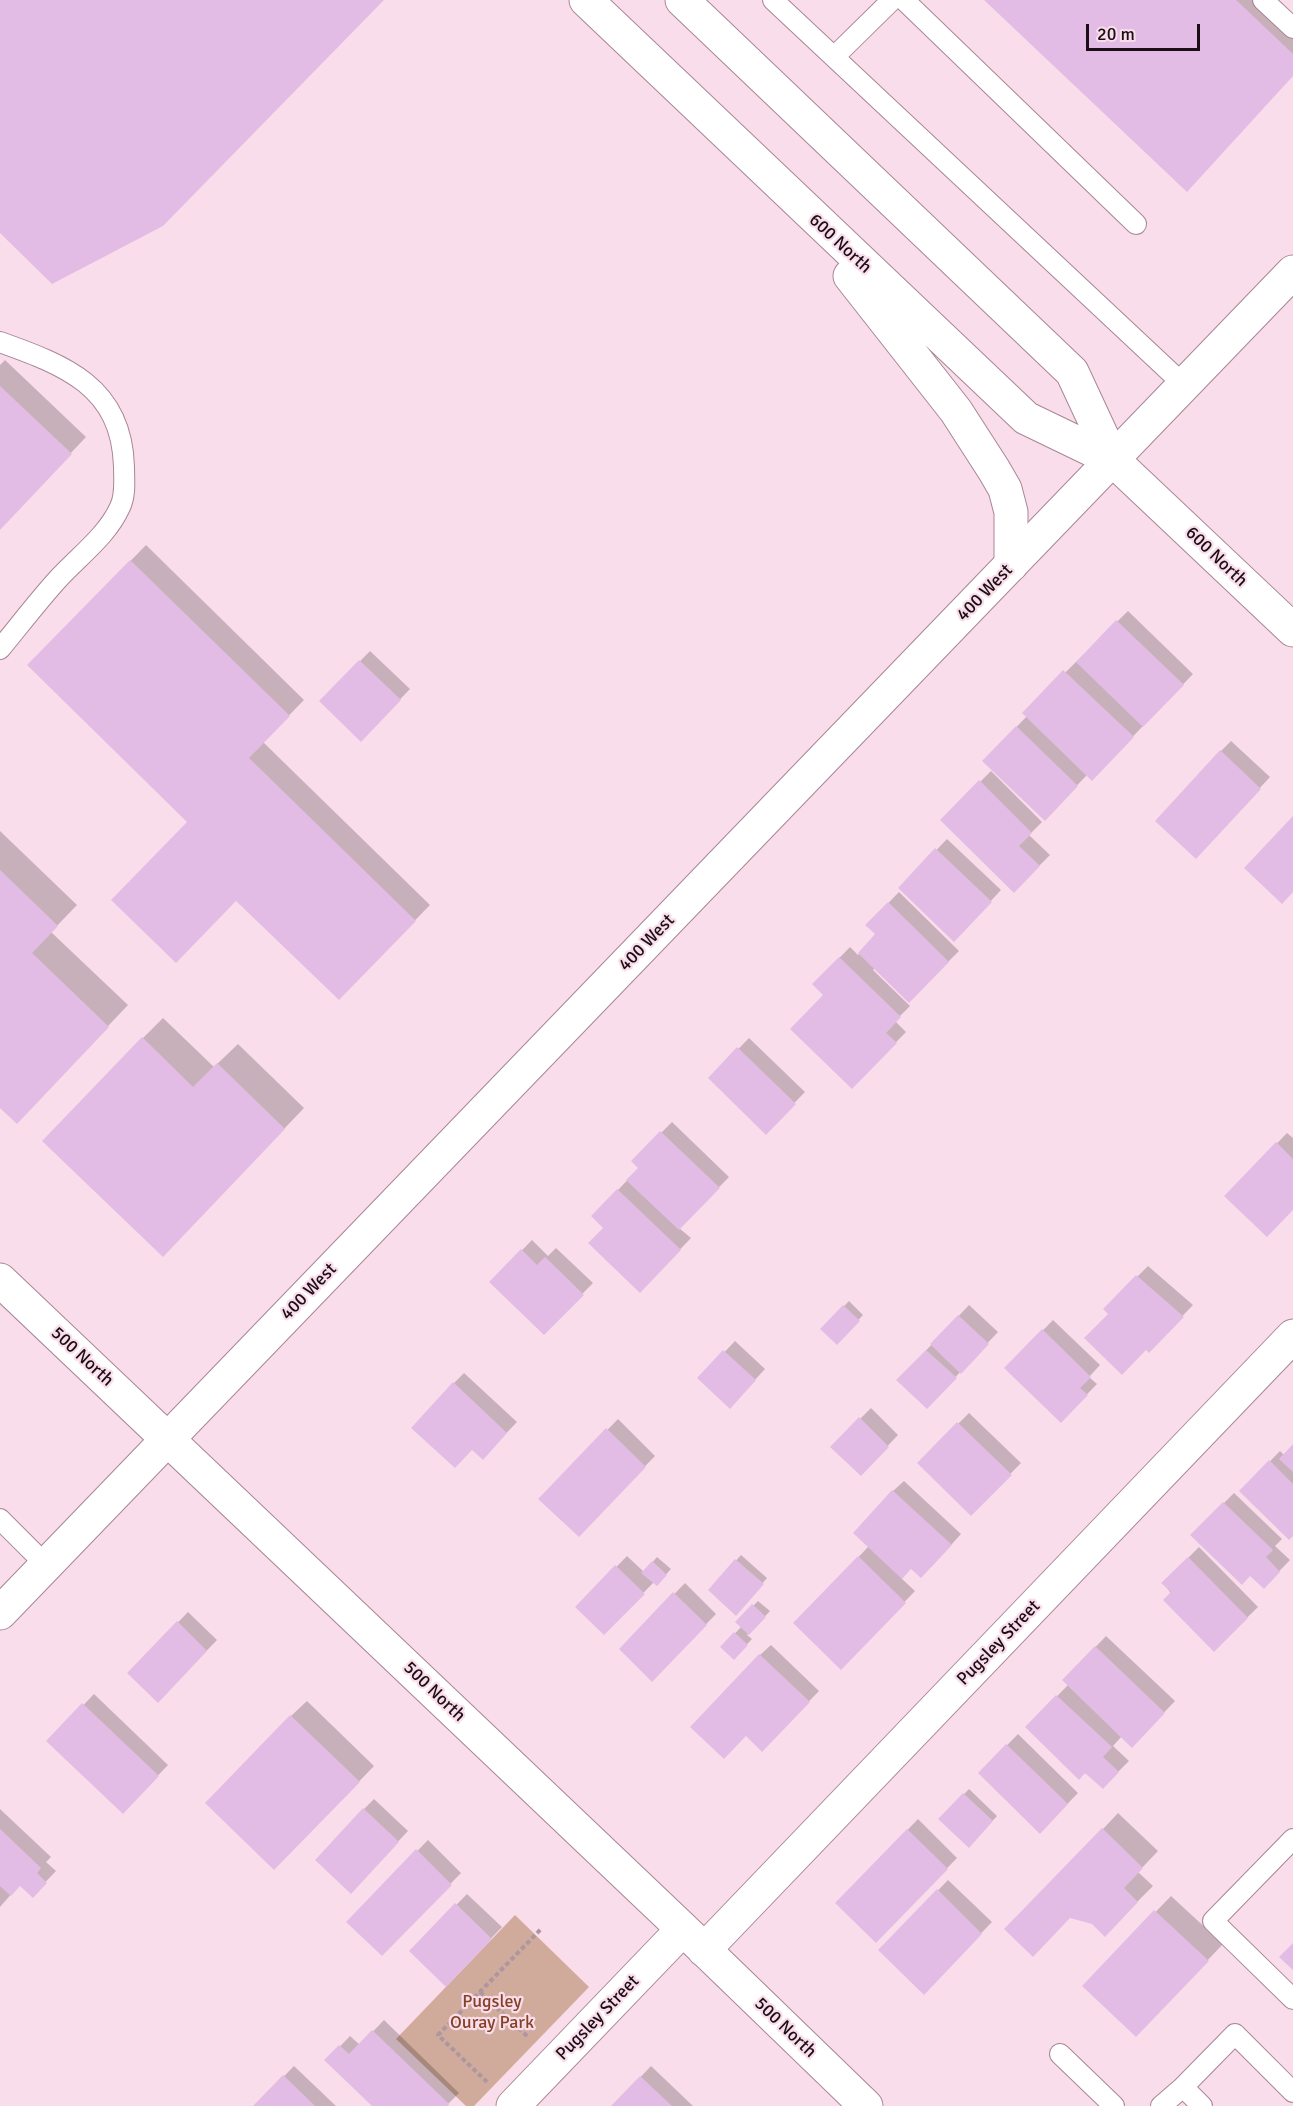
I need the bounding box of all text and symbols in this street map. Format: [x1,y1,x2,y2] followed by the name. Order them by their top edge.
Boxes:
[1089,12,1203,50] scale bar
[1097,23,1135,45] text: 20 m
[804,210,876,278] street label: 600 North
[1181,522,1251,592] street label: 600 North
[953,560,1017,626] street label: 400 West
[615,910,679,976] street label: 400 West
[277,1259,341,1325] street label: 400 West
[46,1323,118,1391] street label: 500 North
[953,1596,1045,1690] street label: Pugsley Street
[399,1657,469,1727] street label: 500 North
[552,1971,644,2065] street label: Pugsley Street
[450,1991,534,2034] park label: Pugsley Ouray Park
[750,1993,820,2063] street label: 500 North

